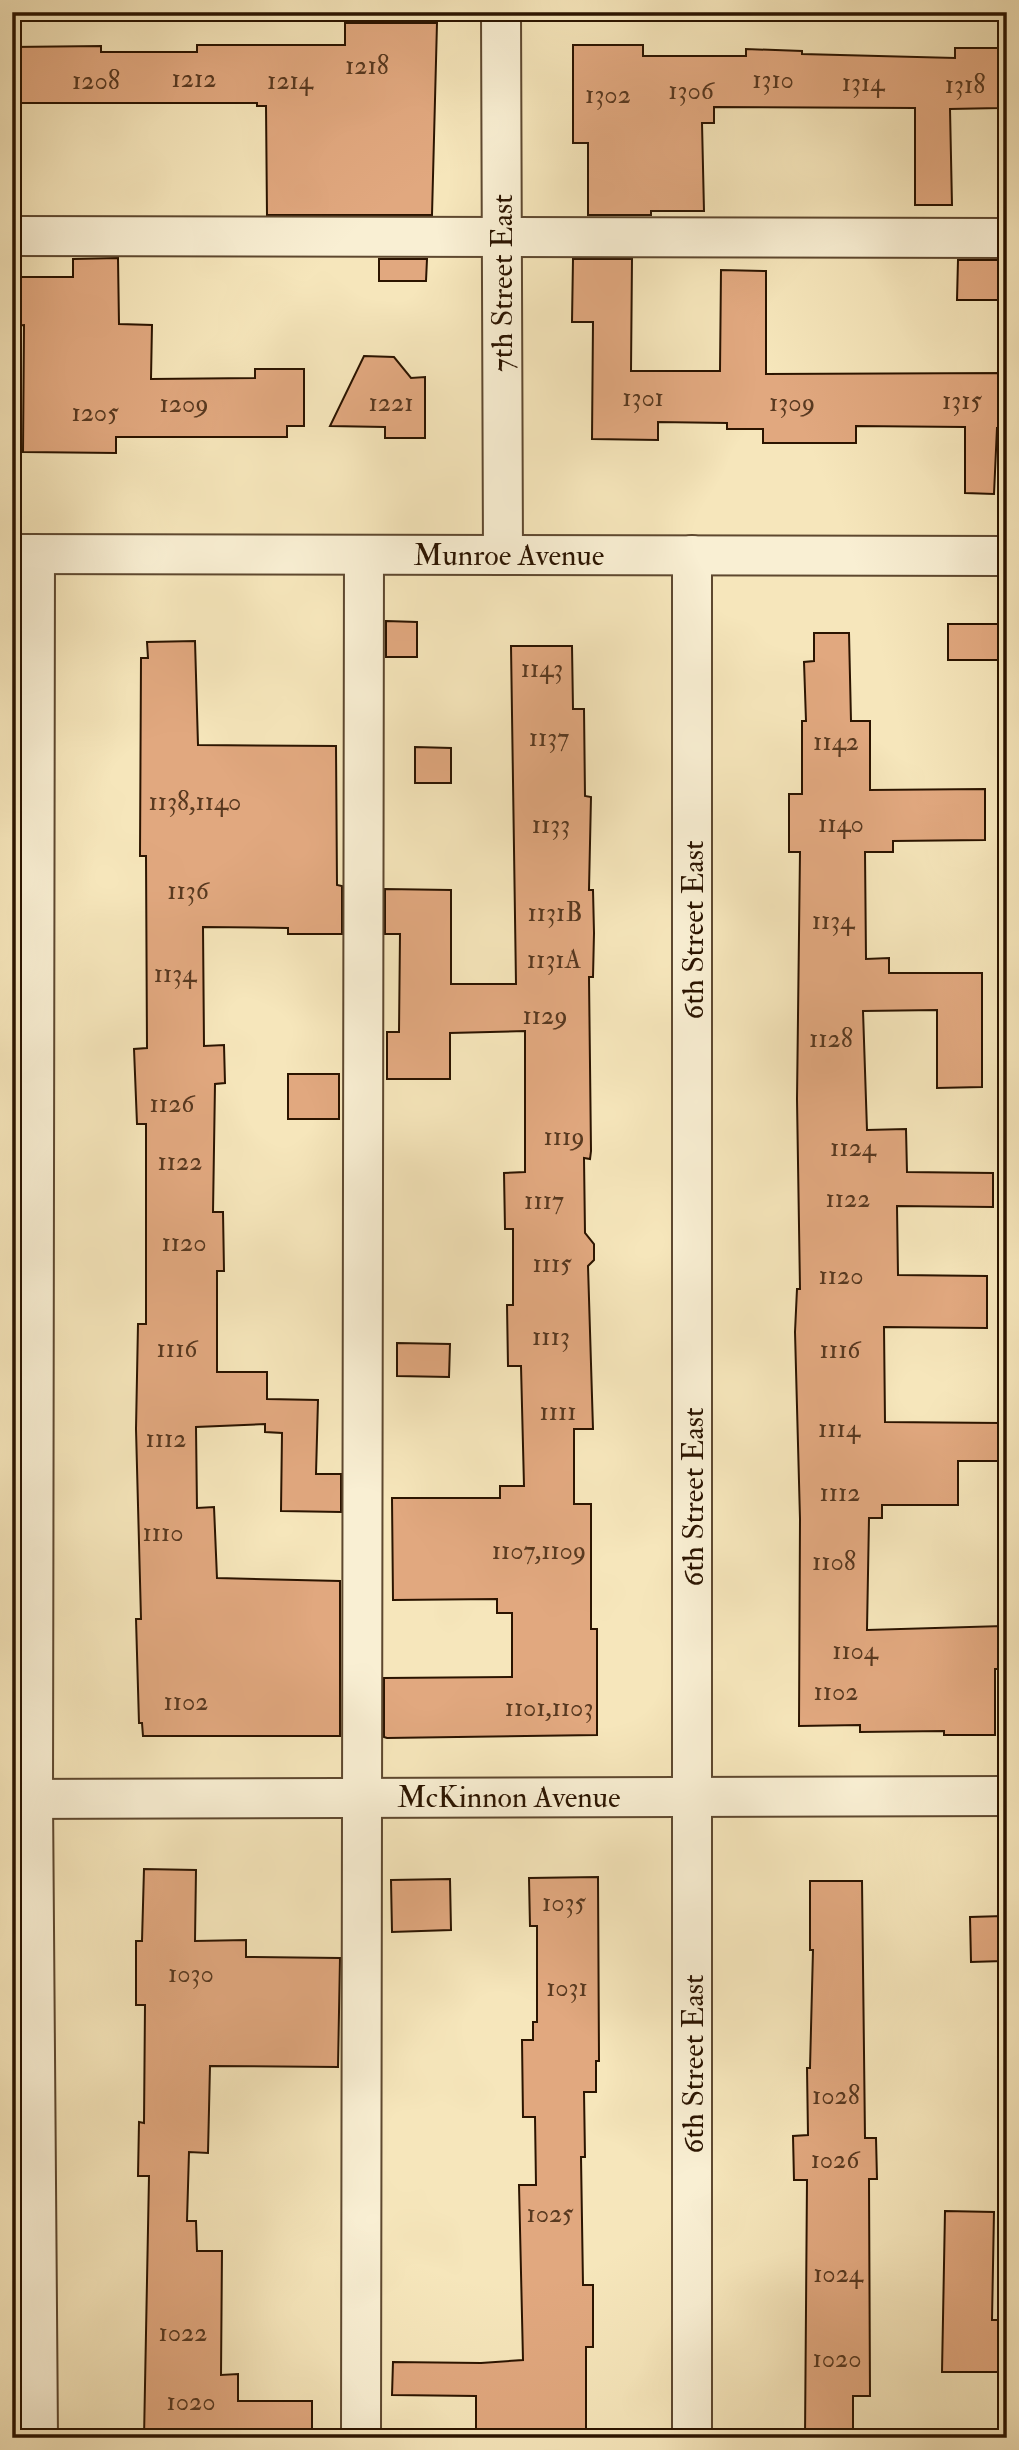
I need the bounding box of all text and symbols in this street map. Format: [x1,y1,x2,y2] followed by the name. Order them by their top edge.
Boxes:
[345,50,389,82] house number: 1218
[172,63,216,95] house number: 1212
[752,64,794,96] house number: 1310
[72,65,120,97] house number: 1208
[267,65,314,97] house number: 1214
[842,67,885,99] house number: 1314
[945,69,985,101] house number: 1318
[668,75,716,107] house number: 1306
[585,79,631,111] house number: 1302
[484,194,521,372] street label: 7th Street East
[622,382,664,414] house number: 1301
[942,385,983,417] house number: 1315
[369,387,413,419] house number: 1221
[769,387,815,419] house number: 1309
[159,388,209,420] house number: 1209
[71,397,119,429] house number: 1205
[414,537,604,574] street label: Munroe Avenue
[521,653,563,685] house number: 1143
[529,722,569,754] house number: 1137
[813,726,859,758] house number: 1142
[149,786,241,818] house number: 1138,1140
[818,808,864,840] house number: 1140
[532,809,570,841] house number: 1133
[675,840,712,1020] street label: 6th Street East
[167,875,211,907] house number: 1136
[528,897,582,929] house number: 1131B
[812,905,855,937] house number: 1134
[527,944,582,976] house number: 1131A
[154,958,197,990] house number: 1134
[522,1000,568,1032] house number: 1129
[809,1023,853,1055] house number: 1128
[150,1088,196,1120] house number: 1126
[543,1121,585,1153] house number: 1119
[830,1132,877,1164] house number: 1124
[158,1146,202,1178] house number: 1122
[826,1183,870,1215] house number: 1122
[524,1185,564,1217] house number: 1117
[161,1227,207,1259] house number: 1120
[532,1248,572,1280] house number: 1115
[818,1260,864,1292] house number: 1120
[532,1321,570,1353] house number: 1113
[157,1333,199,1365] house number: 1116
[820,1334,862,1366] house number: 1116
[539,1396,577,1428] house number: 1111
[675,1407,712,1587] street label: 6th Street East
[818,1413,861,1445] house number: 1114
[145,1423,187,1455] house number: 1112
[819,1477,861,1509] house number: 1112
[142,1517,184,1549] house number: 1110
[492,1535,586,1567] house number: 1107,1109
[812,1546,856,1578] house number: 1108
[832,1635,879,1667] house number: 1104
[814,1676,858,1708] house number: 1102
[164,1686,208,1718] house number: 1102
[505,1692,593,1724] house number: 1101,1103
[397,1779,621,1816] street label: McKinnon Avenue
[542,1887,586,1919] house number: 1035
[168,1958,214,1990] house number: 1030
[546,1972,588,2004] house number: 1031
[675,1974,712,2154] street label: 6th Street East
[812,2080,860,2112] house number: 1028
[811,2144,861,2176] house number: 1026
[527,2198,574,2230] house number: 1025
[813,2258,864,2290] house number: 1024
[159,2317,207,2349] house number: 1022
[813,2343,861,2375] house number: 1020
[167,2386,215,2418] house number: 1020

